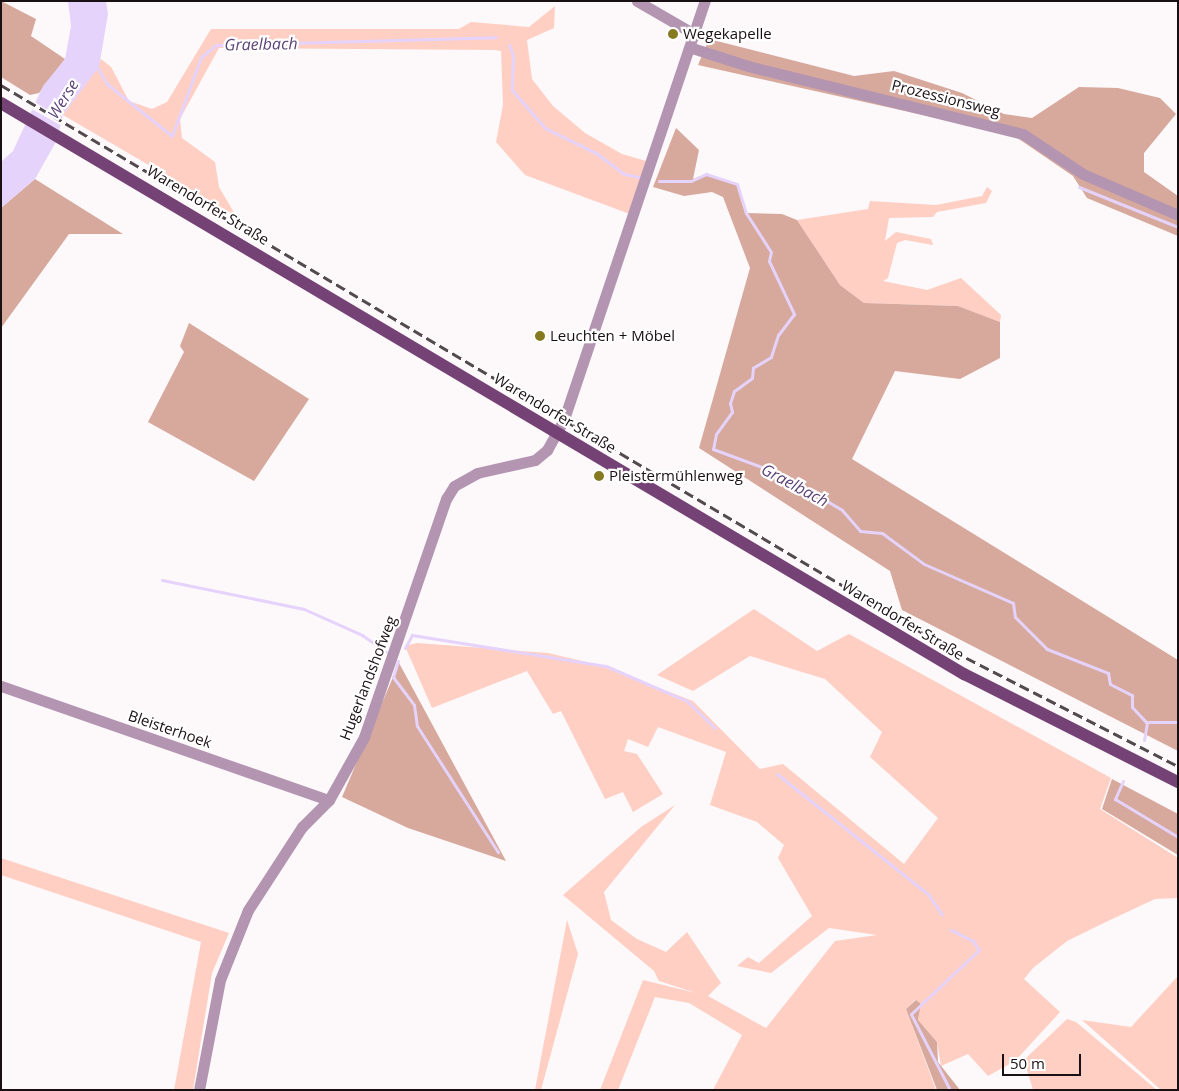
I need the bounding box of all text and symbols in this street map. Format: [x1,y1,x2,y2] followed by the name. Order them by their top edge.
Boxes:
[683,25,772,43] place label: Wegekapelle
[667,28,679,40] marker: Wegekapelle
[224,34,298,54] water label: Graelbach
[44,76,82,122] water label: Werse
[890,76,1002,120] street label: Prozessionsweg
[144,161,272,249] street label: Warendorfer Straße
[550,327,675,345] place label: Leuchten + Möbel
[534,330,546,342] marker: Leuchten + Möbel
[491,369,619,457] street label: Warendorfer Straße
[758,459,832,511] water label: Graelbach
[609,467,743,485] place label: Pleistermühlenweg
[593,470,605,482] marker: Pleistermühlenweg
[839,576,967,664] street label: Warendorfer Straße
[336,613,400,743] street label: Hugerlandshofweg
[126,706,214,752] street label: Bleisterhoek
[1004,1044,1083,1076] scale bar
[1010,1053,1045,1073] text: 50 m

